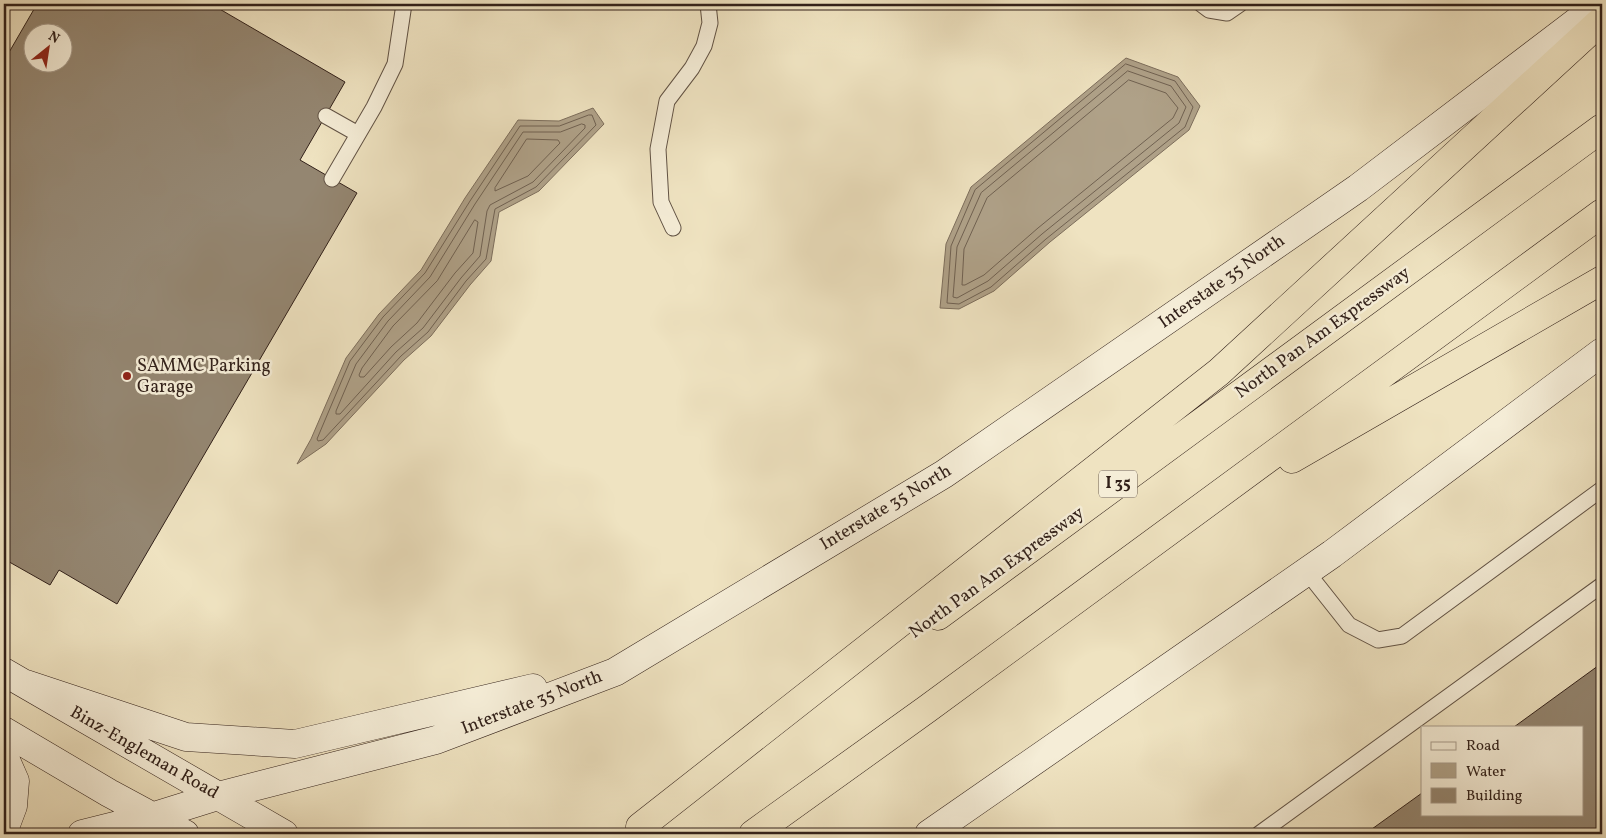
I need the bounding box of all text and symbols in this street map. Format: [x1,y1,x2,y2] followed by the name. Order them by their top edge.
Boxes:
[22,22,72,72] north arrow
[45,27,63,49] text: N
[1154,229,1291,335] street label: Interstate 35 North
[1230,261,1416,405] street label: North Pan Am Expressway
[137,354,271,400] place label: SAMMC Parking Garage
[121,370,133,382] marker: SAMMC Parking Garage
[816,459,957,557] street label: Interstate 35 North
[1099,470,1137,498] road number: I 35
[904,501,1090,645] street label: North Pan Am Expressway
[458,664,606,741] street label: Interstate 35 North
[65,700,223,806] street label: Binz-Engleman Road
[1421,726,1584,816] legend
[1466,736,1500,757] text: Road
[1466,762,1506,783] text: Water
[1466,786,1523,807] text: Building

